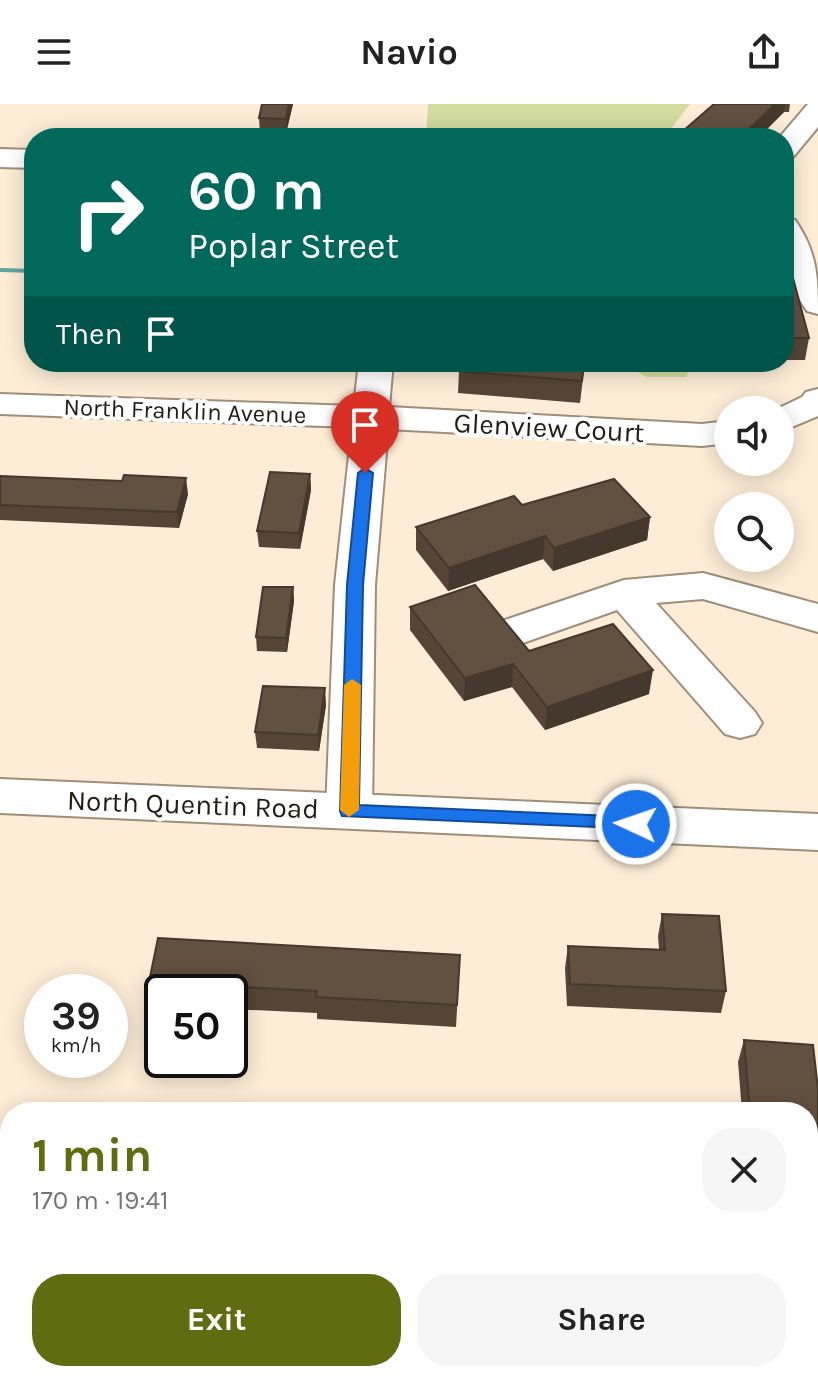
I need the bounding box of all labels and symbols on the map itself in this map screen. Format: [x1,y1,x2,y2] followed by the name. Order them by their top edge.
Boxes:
[331,391,399,473] pin
[63,393,307,429] street label: North Franklin Avenue
[453,406,645,449] street label: Glenview Court
[594,782,678,866] position arrow
[66,784,319,825] street label: North Quentin Road
[144,974,248,1078] speed limit sign: 50

